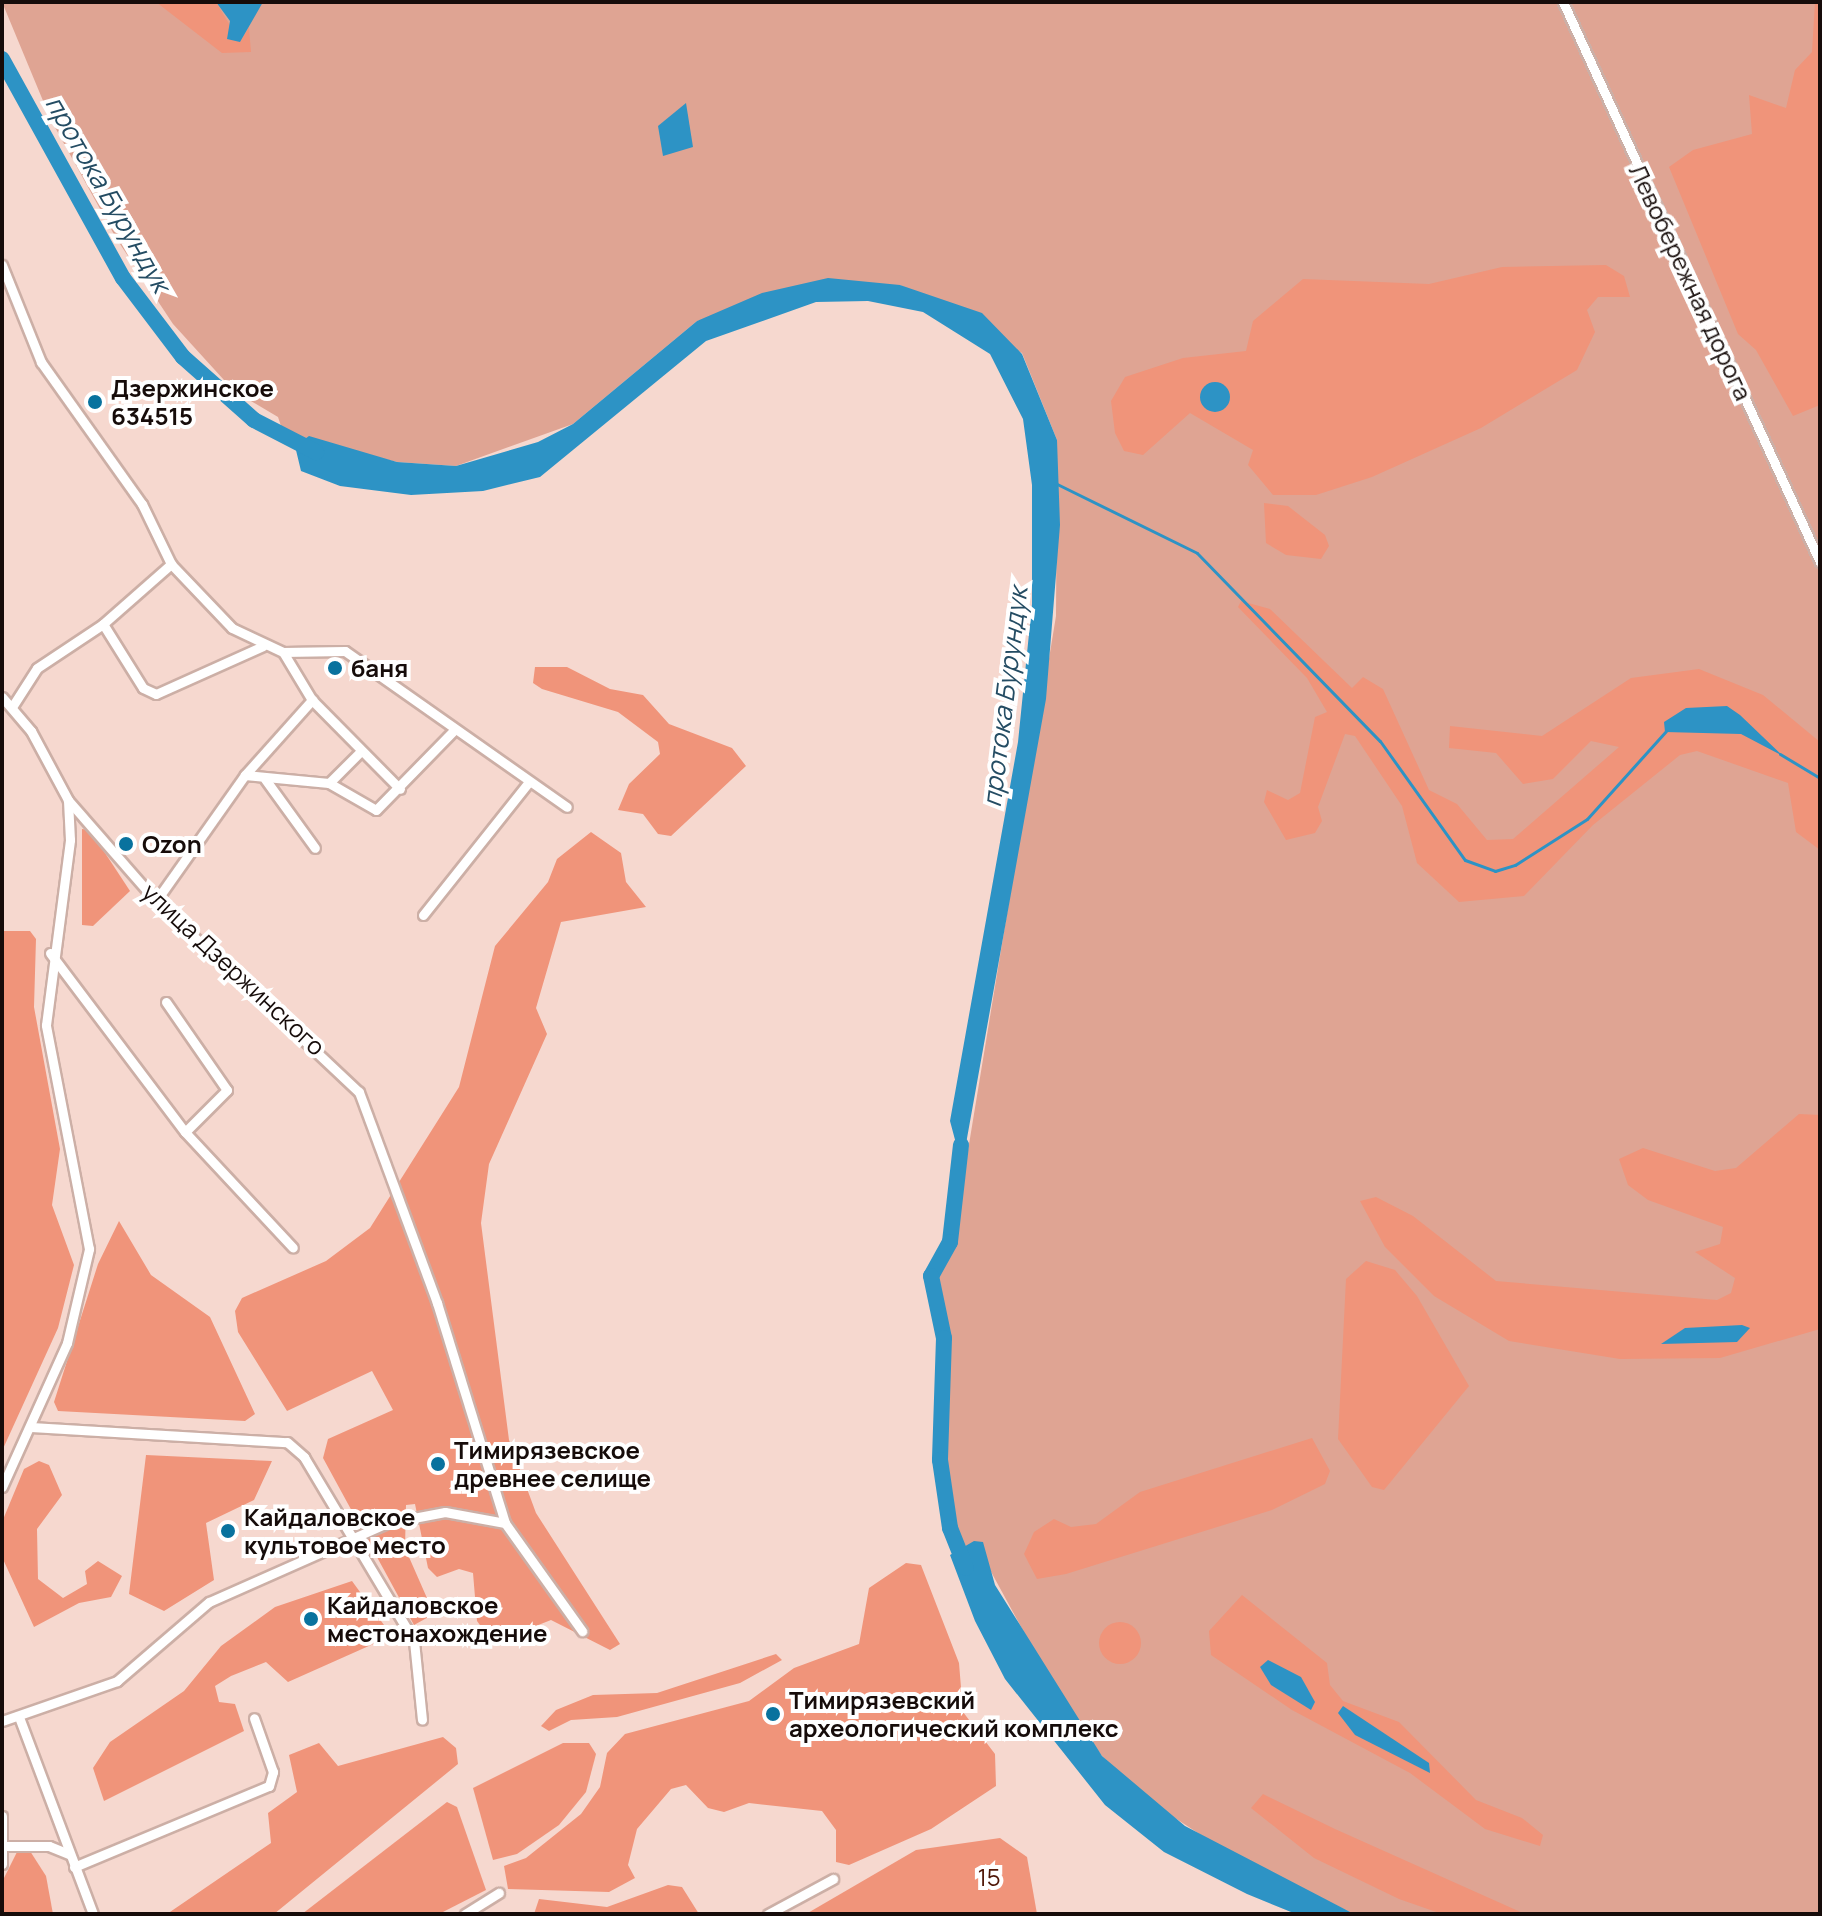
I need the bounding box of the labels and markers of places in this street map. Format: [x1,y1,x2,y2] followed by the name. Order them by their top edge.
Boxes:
[111,374,274,430] place label: Дзержинское 634515
[86,393,104,411] marker: Дзержинское 634515
[351,654,408,682] place label: баня
[326,659,344,677] marker: баня
[142,830,202,858] place label: Ozon
[117,835,135,853] marker: Ozon
[454,1436,651,1492] place label: Тимирязевское древнее селище
[429,1455,447,1473] marker: Тимирязевское древнее селище
[244,1503,446,1559] place label: Кайдаловское культовое место
[219,1522,237,1540] marker: Кайдаловское культовое место
[327,1591,547,1647] place label: Кайдаловское местонахождение
[302,1610,320,1628] marker: Кайдаловское местонахождение
[789,1686,1119,1742] place label: Тимирязевский археологический комплекс
[764,1705,782,1723] marker: Тимирязевский археологический комплекс

